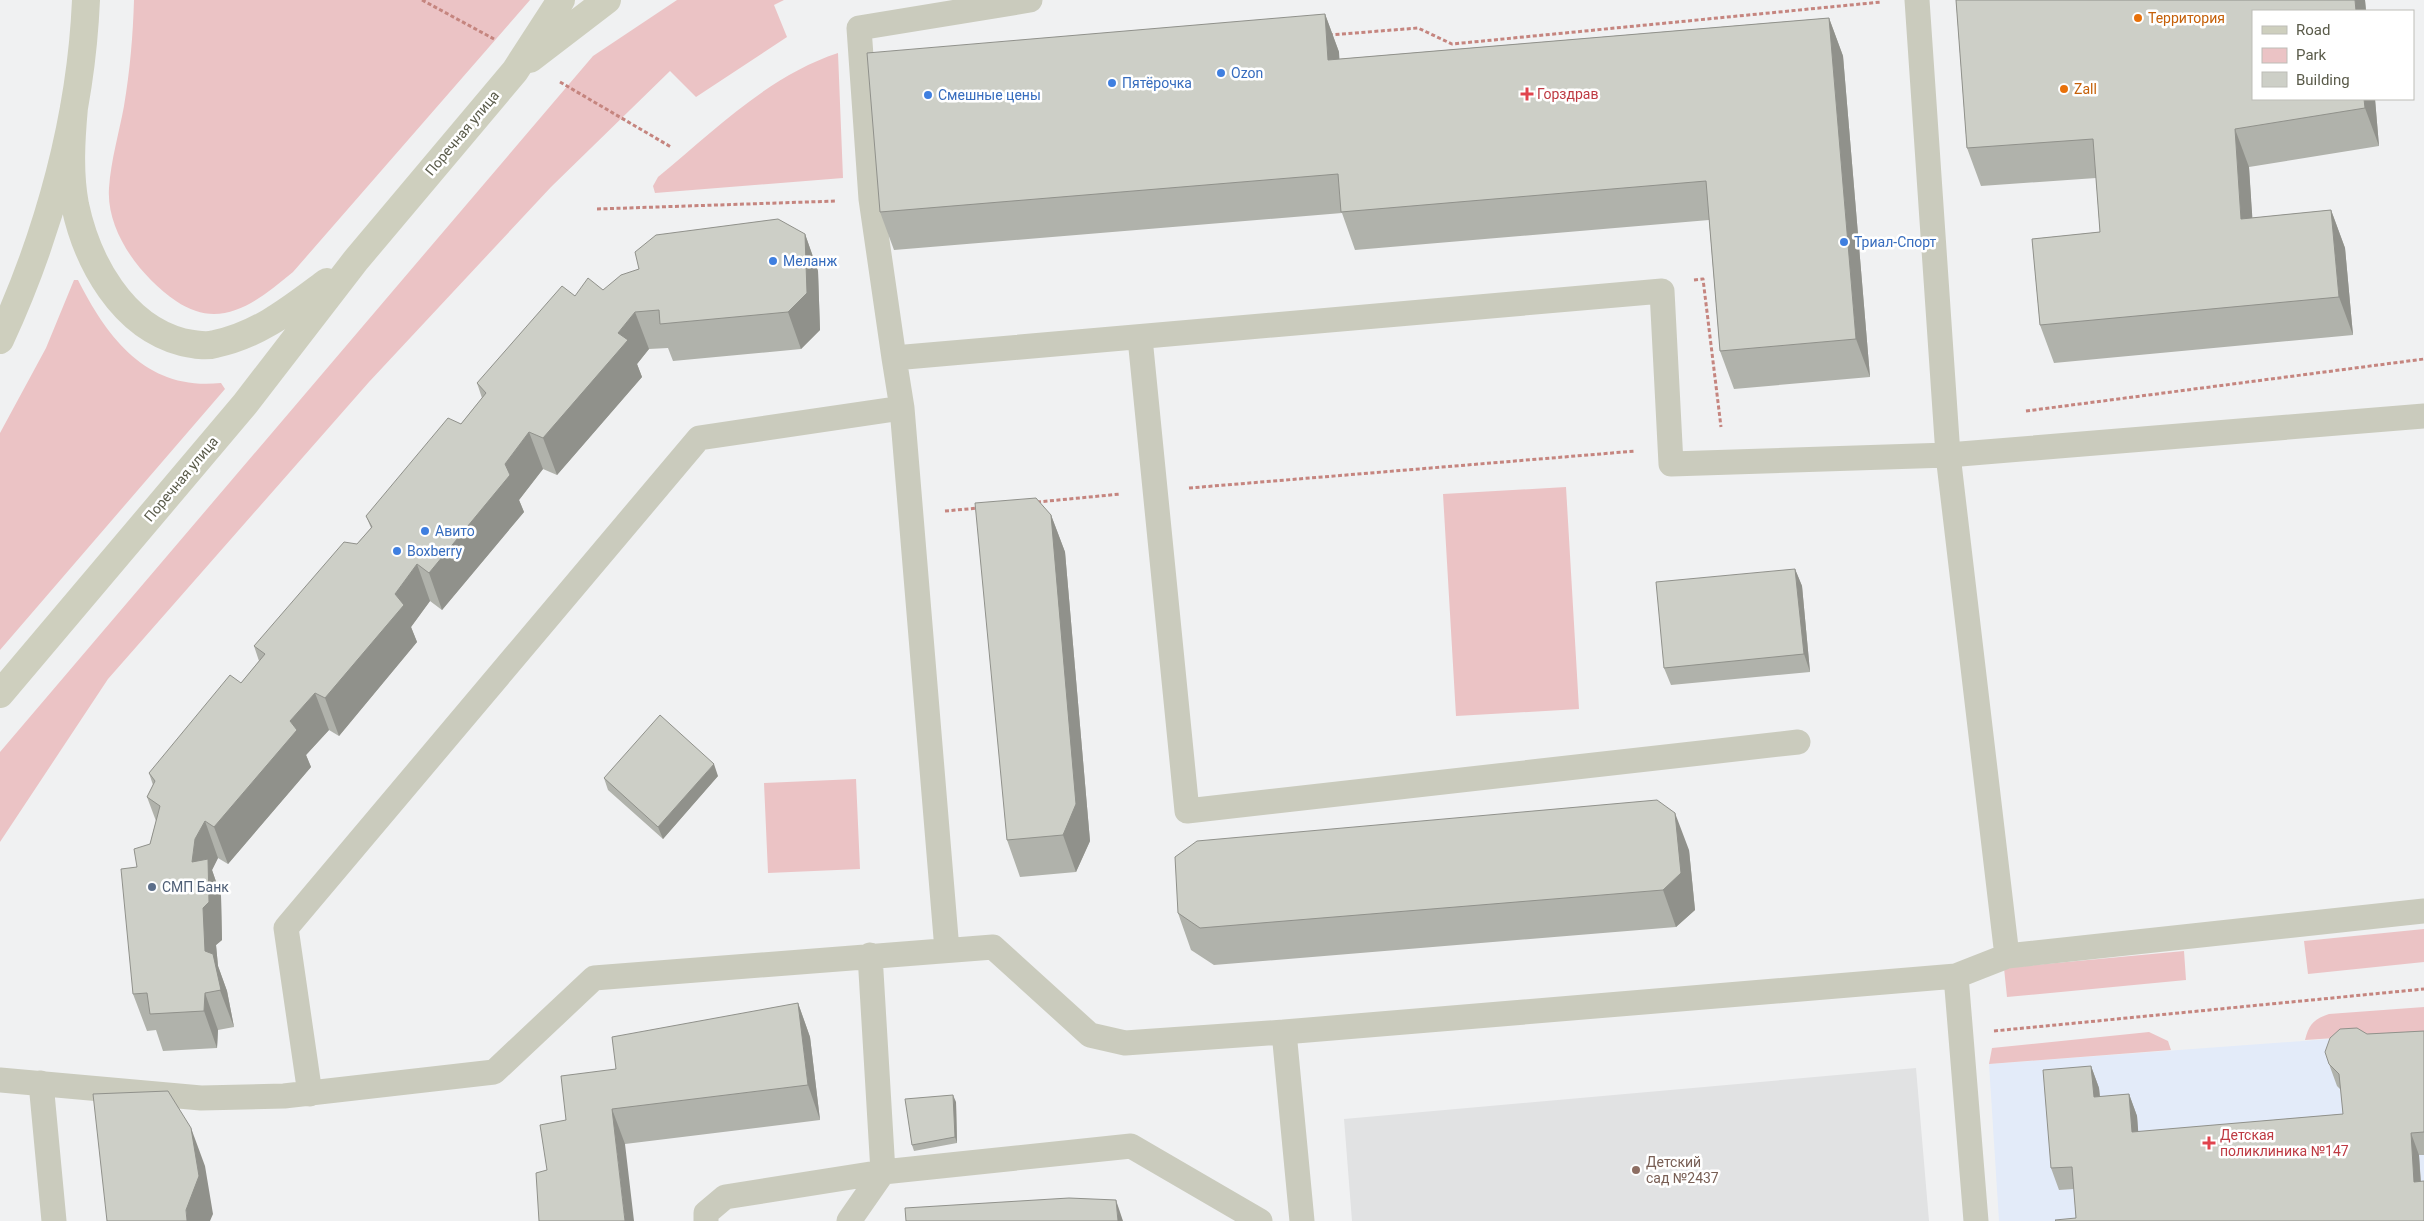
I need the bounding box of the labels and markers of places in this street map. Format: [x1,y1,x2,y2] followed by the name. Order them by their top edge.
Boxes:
[2148,10,2225,26] place label: Территория
[2132,12,2144,24] marker: Территория
[1231,65,1263,81] place label: Ozon
[1215,67,1227,79] marker: Ozon
[1122,75,1192,91] place label: Пятёрочка
[1106,77,1118,89] marker: Пятёрочка
[2074,81,2097,97] place label: Zall
[2058,83,2070,95] marker: Zall
[1537,86,1598,102] place label: Горздрав
[938,87,1041,103] place label: Смешные цены
[1521,88,1533,100] marker: Горздрав
[922,89,934,101] marker: Смешные цены
[1854,234,1937,250] place label: Триал-Спорт
[1838,236,1850,248] marker: Триал-Спорт
[783,253,837,269] place label: Меланж
[767,255,779,267] marker: Меланж
[435,523,475,539] place label: Авито
[419,525,431,537] marker: Авито
[407,543,462,559] place label: Boxberry
[391,545,403,557] marker: Boxberry
[162,879,229,895] place label: СМП Банк
[146,881,158,893] marker: СМП Банк
[2220,1127,2349,1159] place label: Детская поликлиника №147
[2202,1136,2216,1150] marker: Детская поликлиника №147
[1646,1154,1719,1186] place label: Детский сад №2437
[1630,1164,1642,1176] marker: Детский сад №2437

